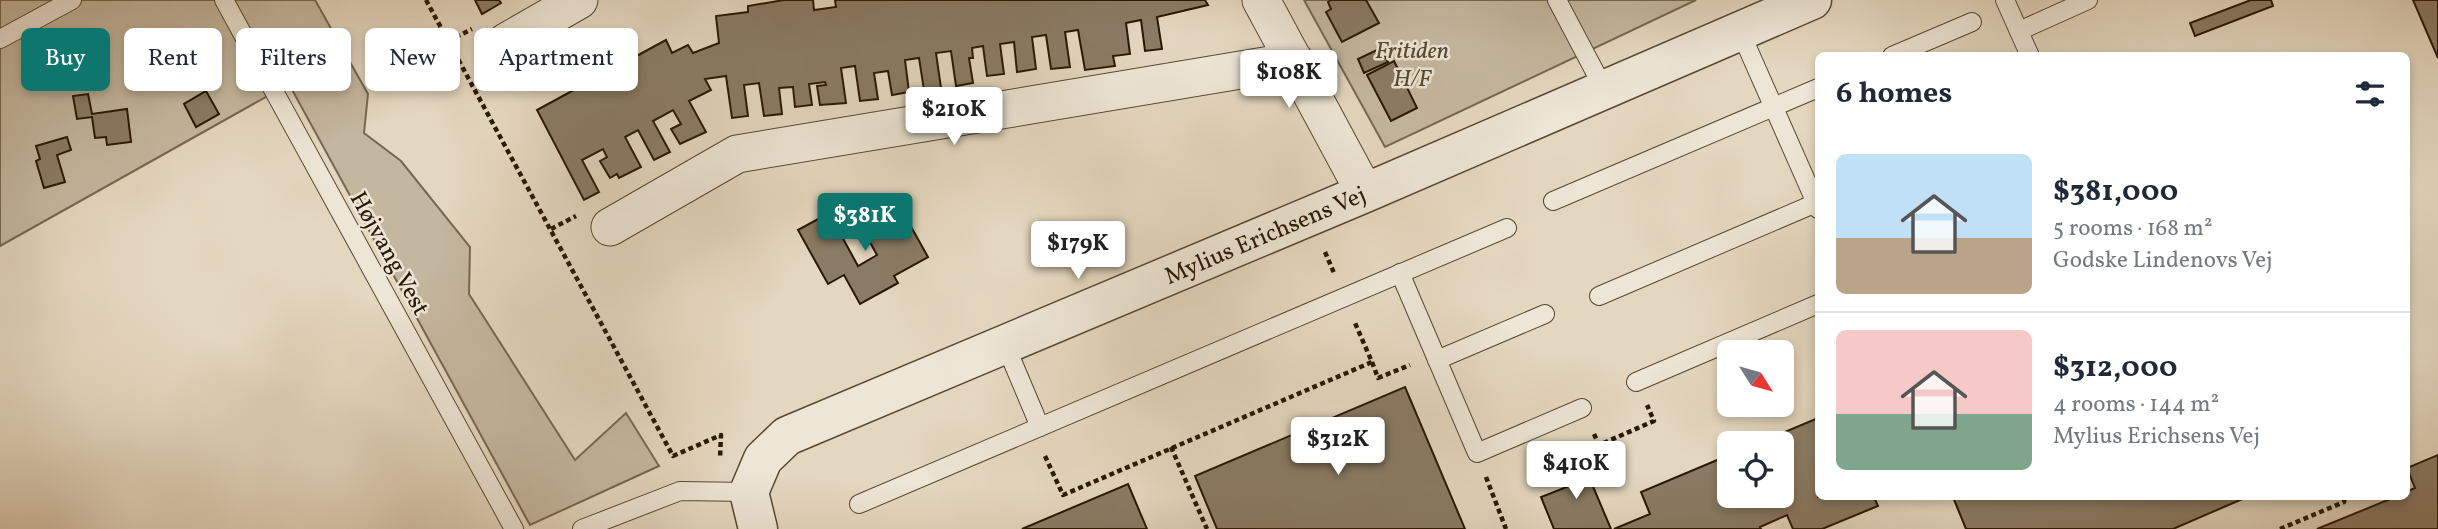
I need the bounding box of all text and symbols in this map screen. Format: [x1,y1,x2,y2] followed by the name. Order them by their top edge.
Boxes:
[21,28,110,91] chip: Buy
[124,28,222,91] chip: Rent
[236,28,351,91] chip: Filters
[365,28,460,91] chip: New
[474,28,638,91] chip: Apartment
[1375,35,1449,97] park label: Fritiden H/F
[1240,50,1338,110] pin: $108K
[1256,57,1322,89] text: $108K
[1836,73,1952,115] text: 6 homes
[2351,75,2389,113] icon: filters
[905,88,1003,147] pin: $210K
[922,94,986,126] text: $210K
[2053,171,2178,213] text: $381,000
[1160,179,1372,295] street label: Mylius Erichsens Vej
[1892,182,1976,266] icon: home
[340,186,436,322] street label: Højvang Vest
[816,194,914,253] pin: $381K
[834,200,897,232] text: $381K
[2053,213,2212,245] text: 5 rooms · 168 m²
[1029,222,1127,281] pin: $179K
[1047,228,1109,260] text: $179K
[2053,245,2273,277] text: Godske Lindenovs Vej
[1717,340,1794,416] north arrow
[1717,340,1794,508] map controls
[2053,347,2177,389] text: $312,000
[1892,358,1976,442] icon: home
[2053,389,2219,421] text: 4 rooms · 144 m²
[1289,418,1387,477] pin: $312K
[2053,421,2260,453] text: Mylius Erichsens Vej
[1307,424,1369,456] text: $312K
[1717,431,1794,508] button: locate
[1527,442,1625,501] pin: $410K
[1543,448,1609,480] text: $410K

